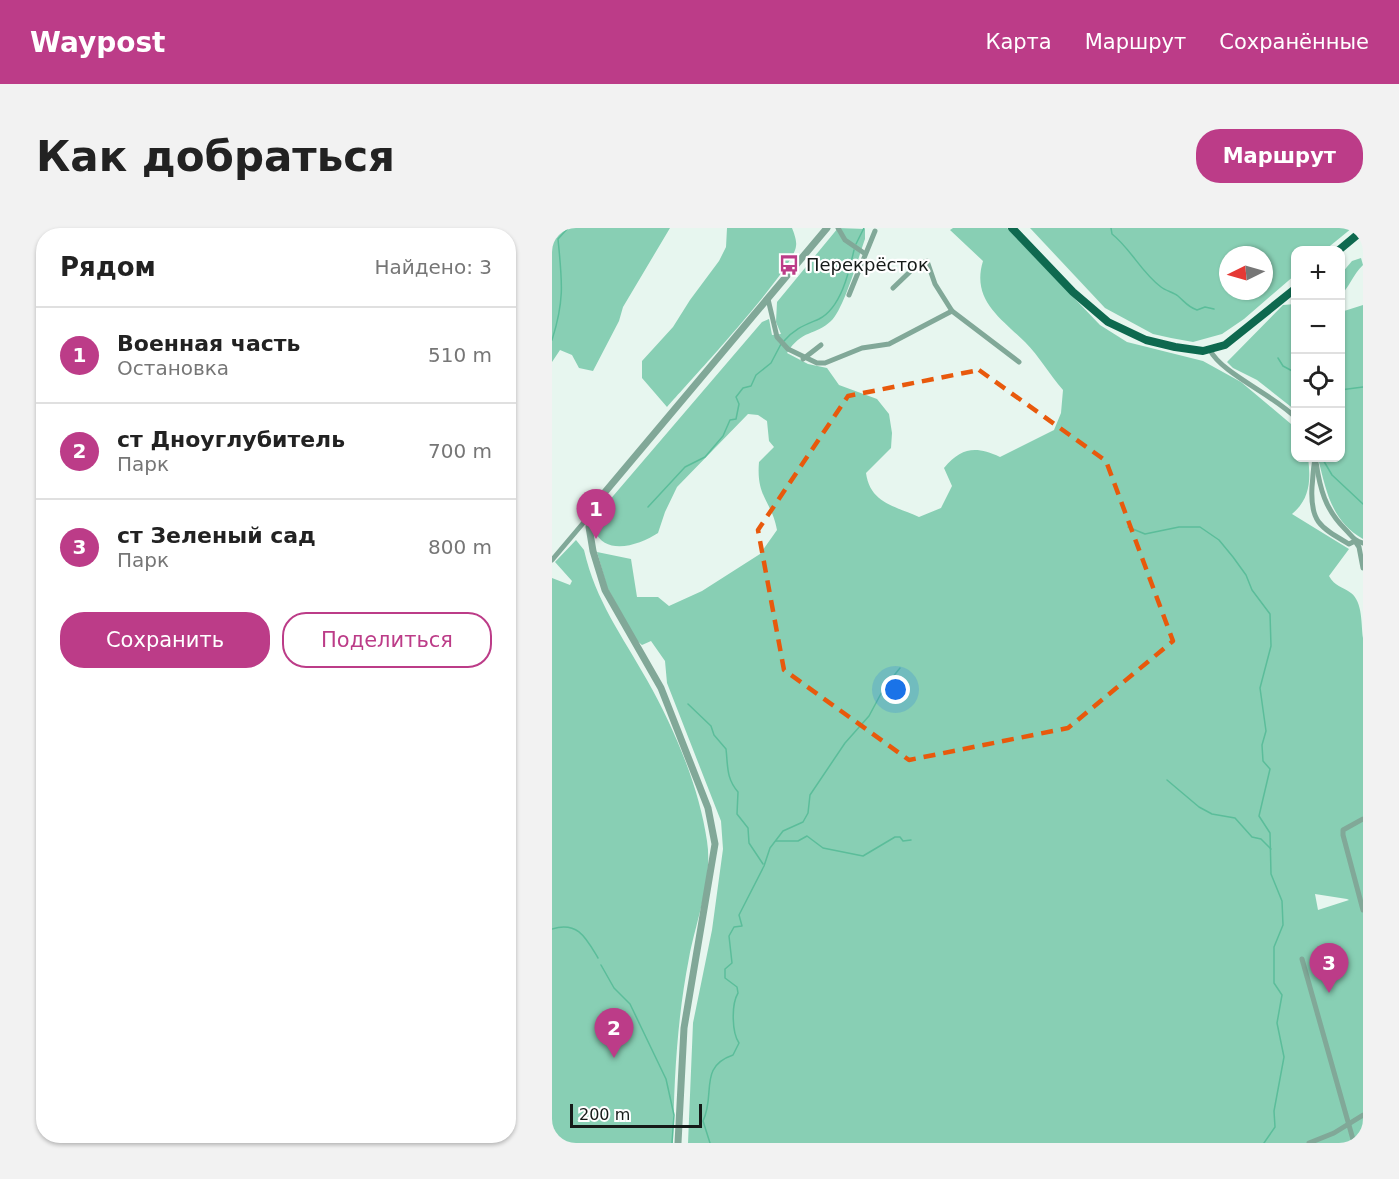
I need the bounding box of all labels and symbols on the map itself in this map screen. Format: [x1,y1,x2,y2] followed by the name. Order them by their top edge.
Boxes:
[1219,246,1273,300] north arrow
[777,253,801,277] bus stop icon: Перекрёсток
[806,254,929,275] place label: Перекрёсток
[576,490,615,539] pin: 1
[881,675,910,704] your location
[1310,944,1348,993] pin: 3
[594,1008,634,1058] pin: 2
[570,1101,702,1128] scale bar

